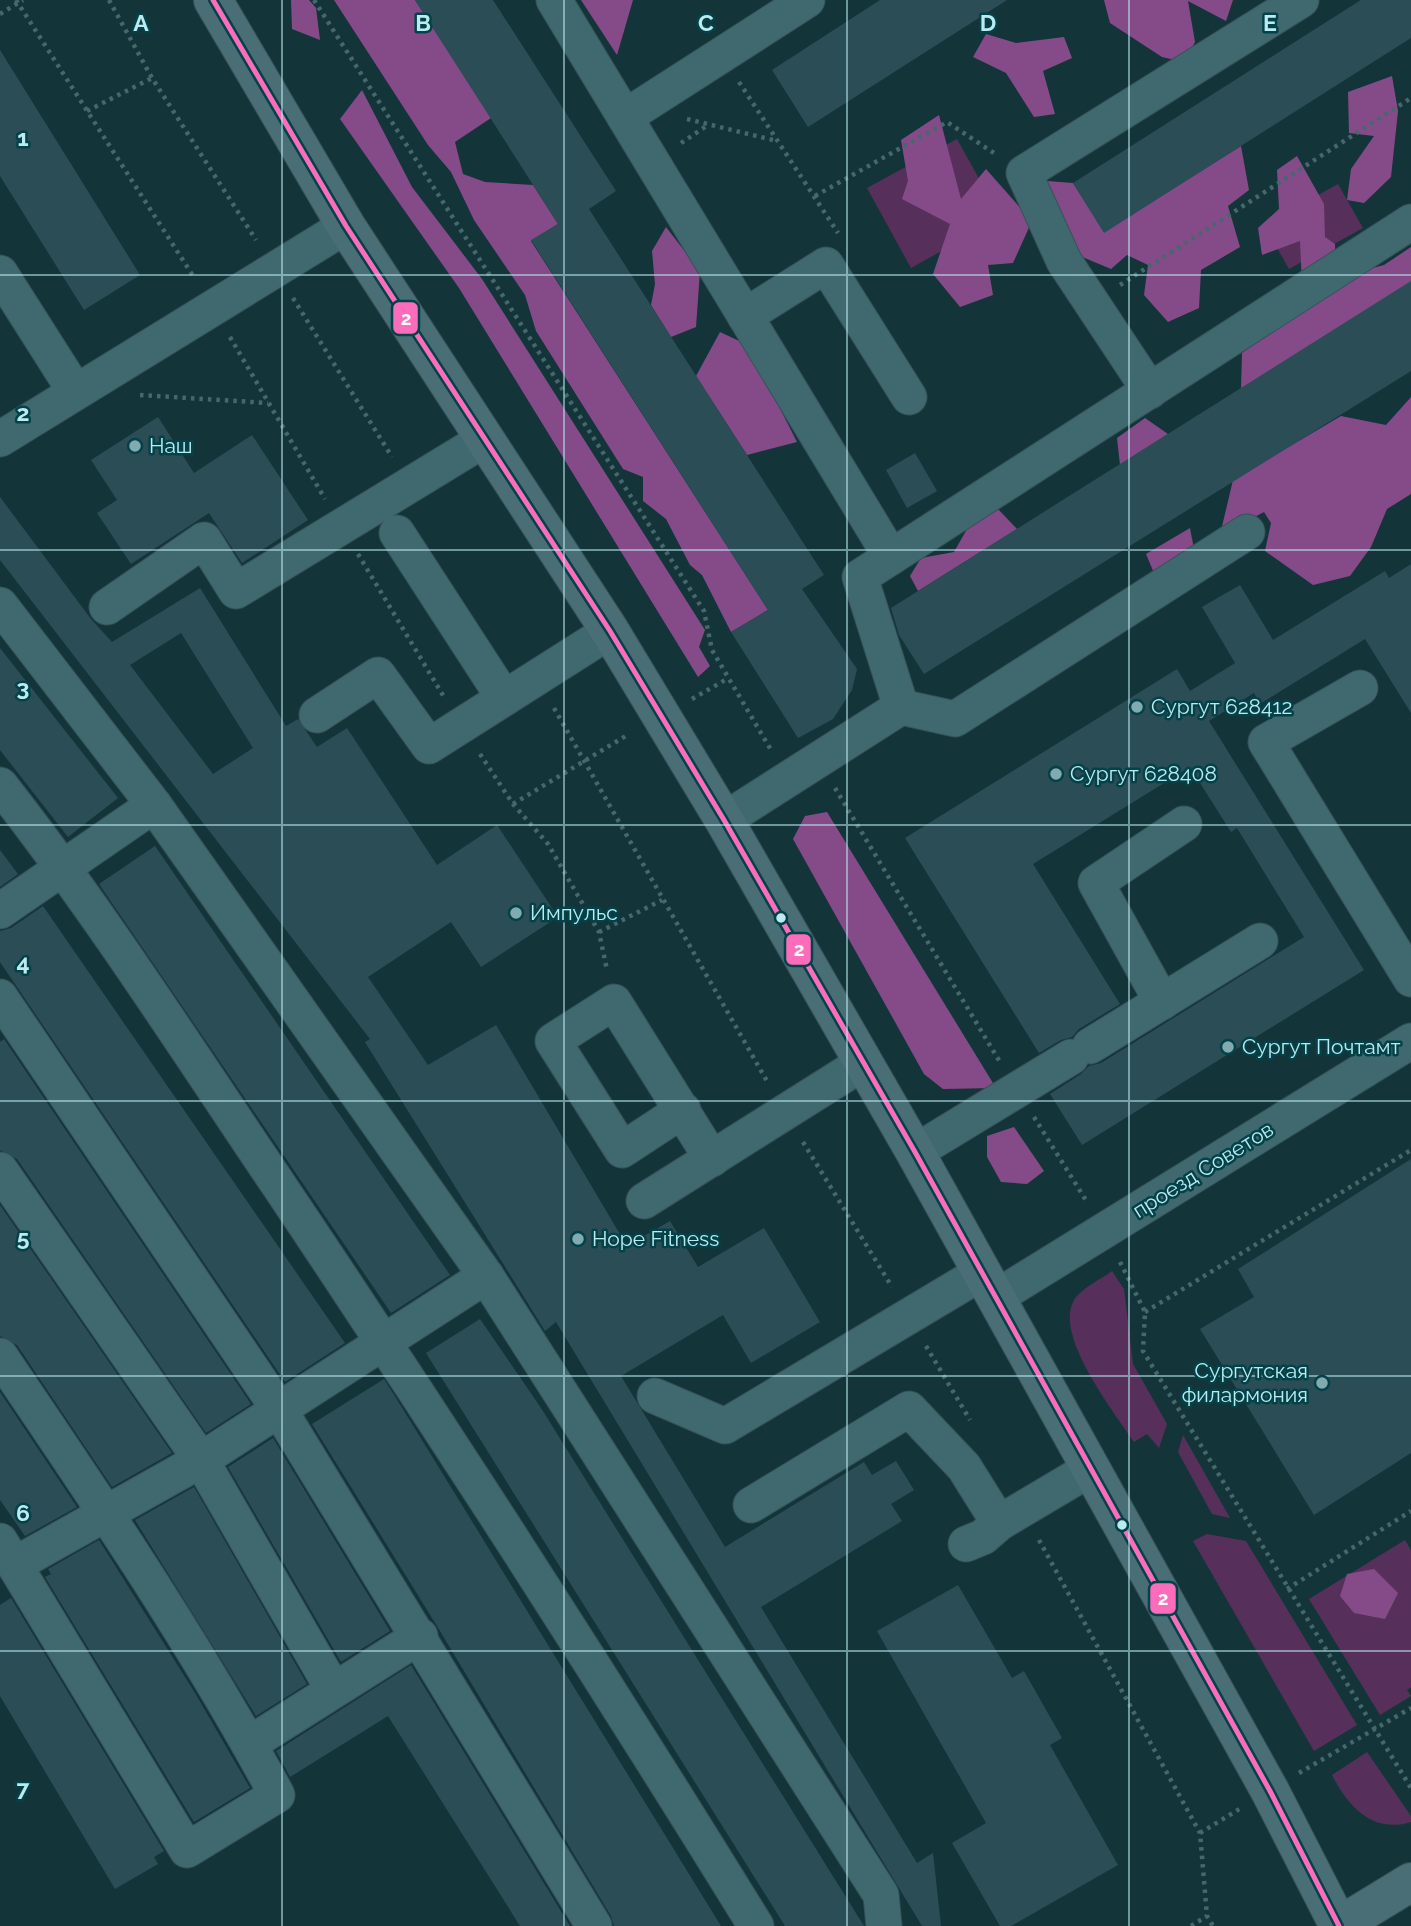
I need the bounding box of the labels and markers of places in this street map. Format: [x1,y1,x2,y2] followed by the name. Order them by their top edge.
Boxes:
[149,433,193,458] place label: Наш
[127,438,143,454] marker: Наш
[1151,694,1292,719] place label: Сургут 628412
[1129,699,1145,715] marker: Сургут 628412
[1070,761,1217,786] place label: Сургут 628408
[1048,766,1064,782] marker: Сургут 628408
[530,900,618,925] place label: Импульс
[508,905,524,921] marker: Импульс
[774,911,788,925] unlabelled marker
[1242,1034,1400,1059] place label: Сургут Почтамт
[1220,1039,1236,1055] marker: Сургут Почтамт
[592,1226,719,1251] place label: Hope Fitness
[570,1231,586,1247] marker: Hope Fitness
[1182,1358,1308,1407] place label: Сургутская филармония
[1314,1375,1330,1391] marker: Сургутская филармония
[1115,1518,1129,1532] unlabelled marker

